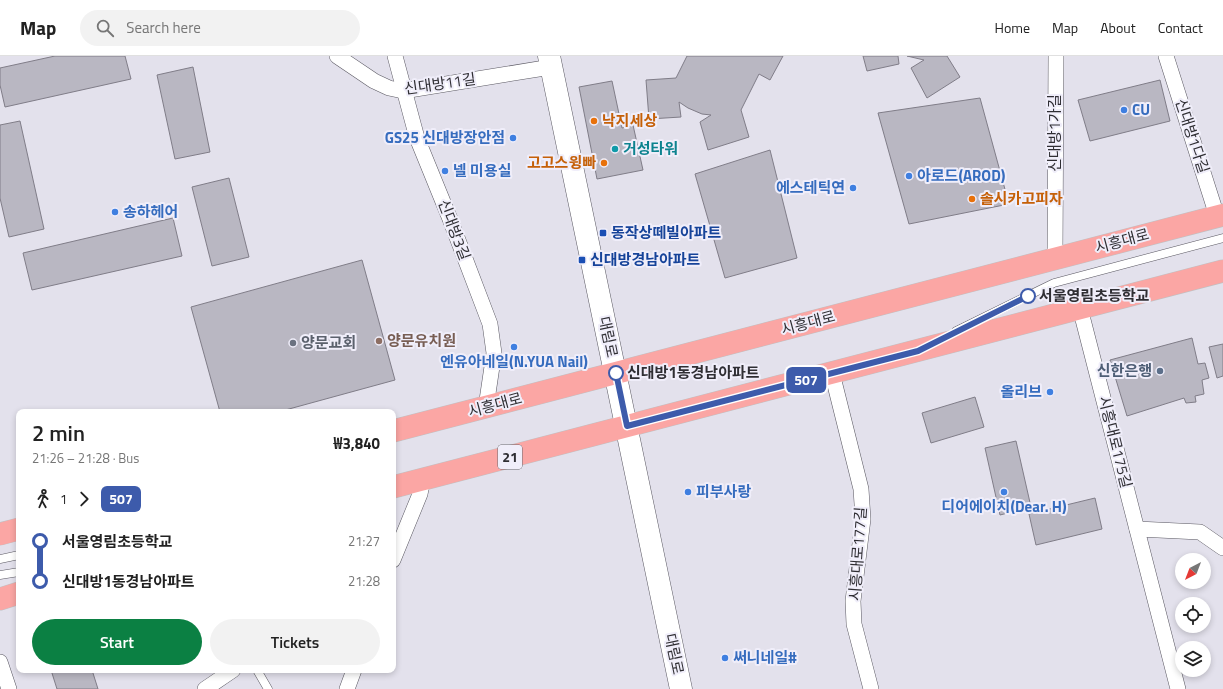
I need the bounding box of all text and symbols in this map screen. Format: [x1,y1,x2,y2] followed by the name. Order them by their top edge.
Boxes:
[80,10,360,46] search box
[20,13,56,42] text: Map
[126,16,201,39] text: Search here
[94,17,116,39] icon: search
[995,17,1030,38] text: Home
[1052,17,1078,38] text: Map
[1100,17,1136,38] text: About
[1158,17,1203,38] text: Contact
[403,67,477,100] street label: 신대방11길
[1043,94,1066,172] street label: 신대방1가길
[1170,95,1215,176] street label: 신대방1다길
[1132,98,1150,121] place label: CU
[1119,105,1129,115] marker: CU
[602,109,657,132] place label: 낙지세상
[589,116,599,126] marker: 낙지세상
[385,126,505,149] place label: GS25 신대방장안점
[508,133,518,143] marker: GS25 신대방장안점
[623,137,678,160] place label: 거성타워
[610,144,620,154] marker: 거성타워
[527,151,596,174] place label: 고고스윙빠
[599,158,609,168] marker: 고고스윙빠
[453,159,512,182] place label: 넬 미용실
[917,164,1006,187] place label: 아로드(AROD)
[440,166,450,176] marker: 넬 미용실
[904,171,914,181] marker: 아로드(AROD)
[776,176,845,199] place label: 에스테틱연
[848,183,858,193] marker: 에스테틱연
[980,187,1063,210] place label: 솔시카고피자
[967,194,977,204] marker: 솔시카고피자
[432,196,477,264] street label: 신대방3길
[123,200,178,223] place label: 송하헤어
[110,207,120,217] marker: 송하헤어
[611,221,722,244] place label: 동작상떼빌아파트
[1092,222,1152,259] street label: 시흥대로
[598,228,608,238] marker: 동작상떼빌아파트
[590,248,701,271] place label: 신대방경남아파트
[577,255,587,265] marker: 신대방경남아파트
[1039,284,1150,307] place label: 서울영림초등학교
[1020,288,1036,304] marker: 서울영림초등학교
[778,304,838,341] street label: 시흥대로
[593,314,624,360] street label: 대림로
[387,329,456,352] place label: 양문유치원
[301,331,356,354] place label: 양문교회
[374,336,384,346] marker: 양문유치원
[288,338,298,348] marker: 양문교회
[509,342,519,352] marker: 엔유아네일(N.YUA Nail)
[440,350,588,373] place label: 엔유아네일(N.YUA Nail)
[1097,359,1152,382] place label: 신한은행
[627,361,760,384] place label: 신대방1동경남아파트
[608,365,624,381] marker: 신대방1동경남아파트
[1155,366,1165,376] marker: 신한은행
[783,367,829,393] line badge: 507
[794,369,818,390] text: 507
[1001,380,1042,403] place label: 올리브
[465,386,525,423] street label: 시흥대로
[1045,387,1055,397] marker: 올리브
[1093,393,1138,490] street label: 시흥대로175길
[32,416,85,450] text: 2 min
[334,432,380,455] text: ₩3,840
[498,445,522,469] road number: 21
[32,448,139,468] text: 21:26 – 21:28 · Bus
[696,480,751,503] place label: 피부사랑
[683,487,693,497] marker: 피부사랑
[999,487,1009,497] marker: 디어에이치(Dear. H)
[32,488,54,510] icon: walk
[73,488,95,510] icon: forward
[109,488,133,509] text: 507
[60,489,67,509] text: 1
[941,495,1067,518] place label: 디어에이치(Dear. H)
[843,506,872,602] street label: 시흥대로177길
[62,530,172,553] text: 서울영림초등학교
[348,531,380,551] text: 21:27
[1175,553,1211,589] north arrow
[1175,553,1211,677] map controls
[62,570,195,593] text: 신대방1동경남아파트
[348,571,380,591] text: 21:28
[1175,597,1211,633] button: locate
[32,619,202,665] button: Start
[210,619,380,665] button: Tickets
[659,631,690,677] street label: 대림로
[1175,641,1211,677] button: layers
[733,646,797,669] place label: 써니네일#
[720,653,730,663] marker: 써니네일#

